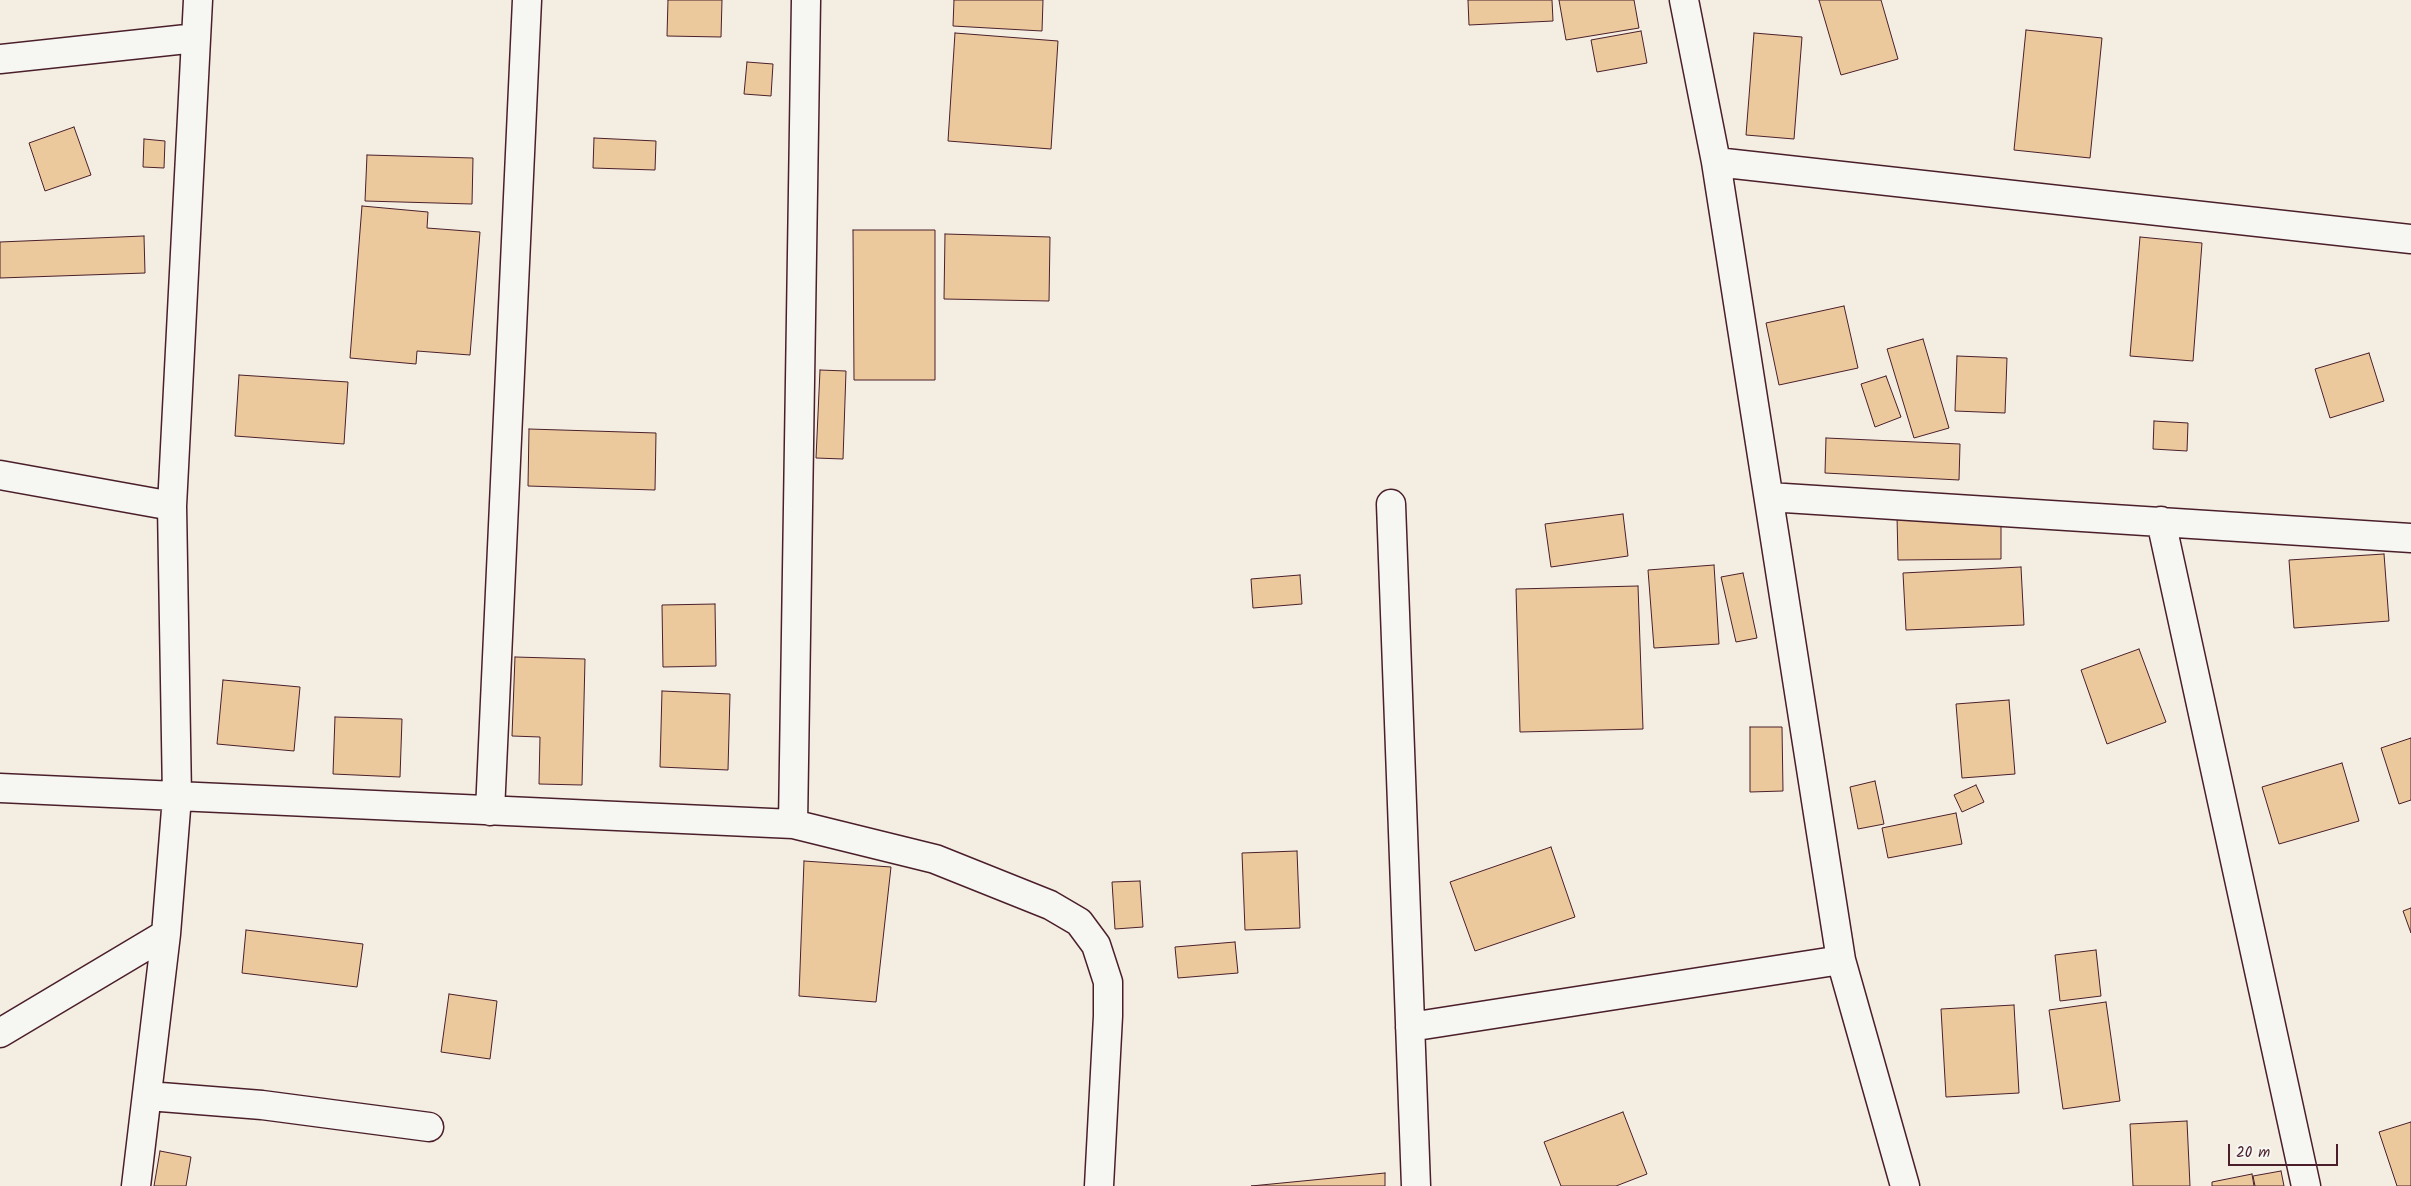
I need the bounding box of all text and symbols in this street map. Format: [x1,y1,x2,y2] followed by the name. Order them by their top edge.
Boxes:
[2231,1134,2341,1166] scale bar
[2236,1141,2270,1165] text: 20 m

